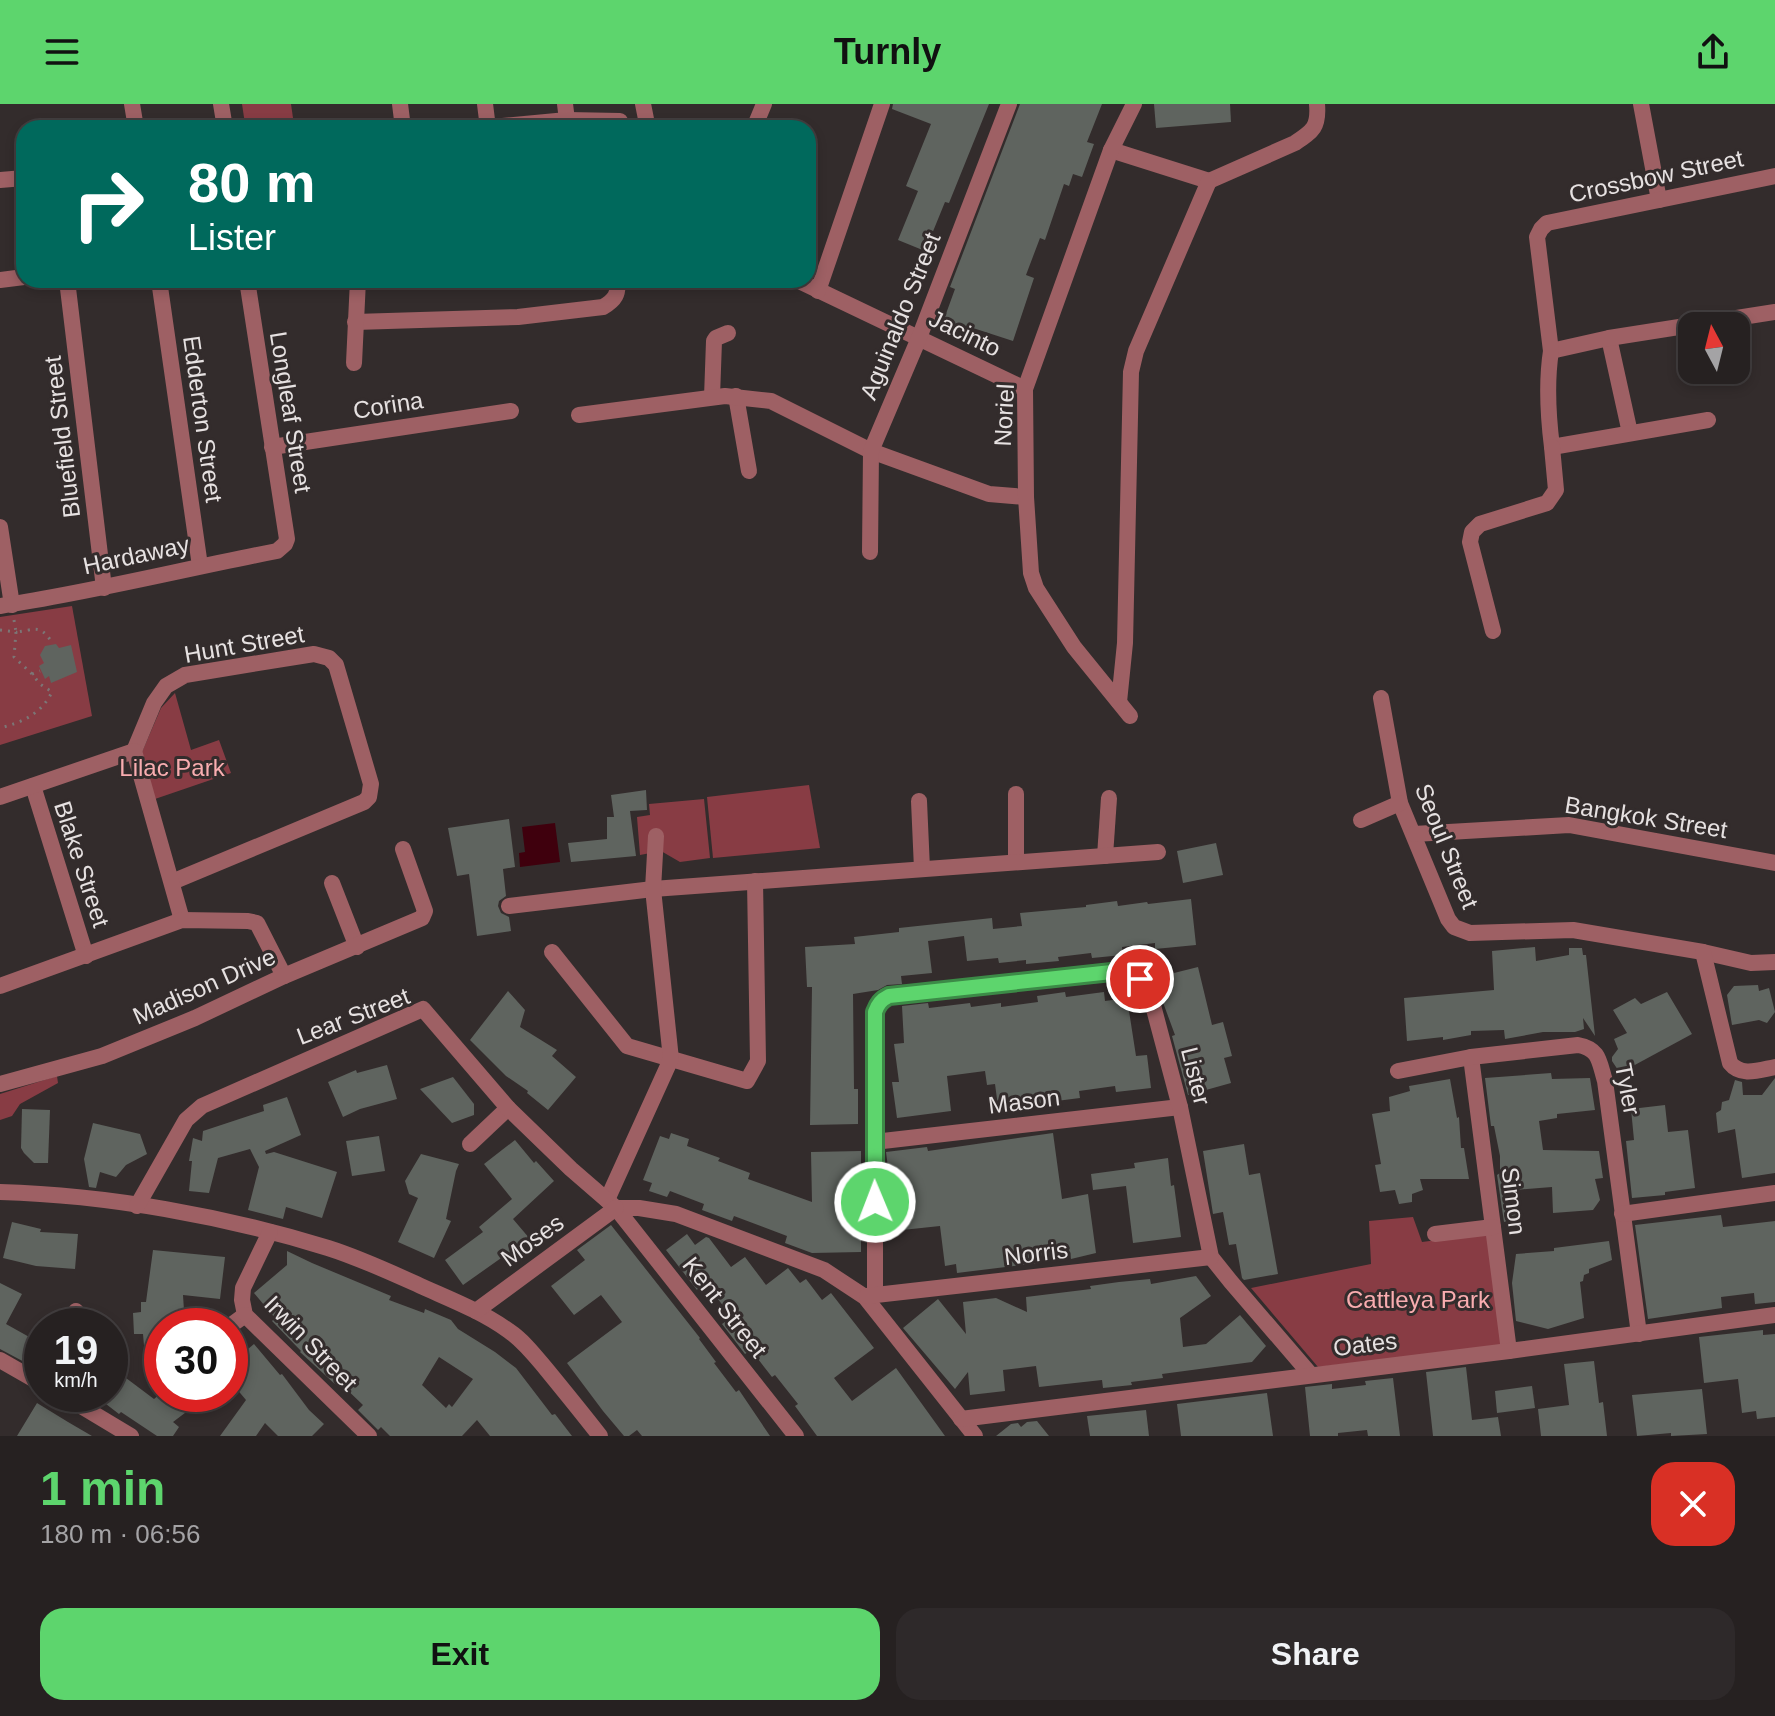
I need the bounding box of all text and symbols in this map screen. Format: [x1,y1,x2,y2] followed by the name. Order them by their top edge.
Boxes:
[40,30,84,74] icon: menu
[1691,30,1735,74] icon: share
[834,31,941,72] text: Turnly
[1566,144,1746,208] street label: Crossbow Street
[188,151,316,214] text: 80 m
[56,152,160,256] icon: right
[188,217,276,258] text: Lister
[854,228,946,403] street label: Aguinaldo Street
[925,304,1005,362] street label: Jacinto
[1678,312,1750,384] north arrow
[1678,312,1750,384] map controls
[265,329,317,495] street label: Longleaf Street
[178,334,228,504] street label: Edderton Street
[39,354,85,519] street label: Bluefield Street
[989,383,1019,447] street label: Noriel
[351,386,426,424] street label: Corina
[80,531,192,579] street label: Hardaway
[182,620,306,668] street label: Hunt Street
[119,754,226,781] park label: Lilac Park
[1410,780,1484,913] street label: Seoul Street
[1563,791,1729,843] street label: Bangkok Street
[49,798,115,931] street label: Blake Street
[128,942,280,1030] street label: Madison Drive
[1106,945,1174,1013] pin
[1118,957,1162,1001] icon: arrive
[293,982,414,1050] street label: Lear Street
[1176,1044,1216,1108] street label: Lister
[1610,1061,1646,1117] street label: Tyler
[987,1083,1061,1119] street label: Mason
[833,1160,917,1244] position arrow
[1496,1166,1532,1236] street label: Simon
[495,1208,569,1272] street label: Moses
[1003,1236,1069,1270] street label: Norris
[677,1251,773,1363] street label: Kent Street
[1346,1286,1491,1313] park label: Cattleya Park
[259,1290,363,1396] street label: Irwin Street
[144,1308,248,1412] speed limit sign: 30
[1332,1327,1398,1361] street label: Oates
[54,1328,98,1372] text: 19
[54,1369,98,1391] text: km/h
[40,1462,165,1515] text: 1 min
[1651,1462,1735,1546] button: close
[40,1519,200,1549] text: 180 m · 06:56
[40,1608,880,1700] button: Exit
[896,1608,1735,1700] button: Share

